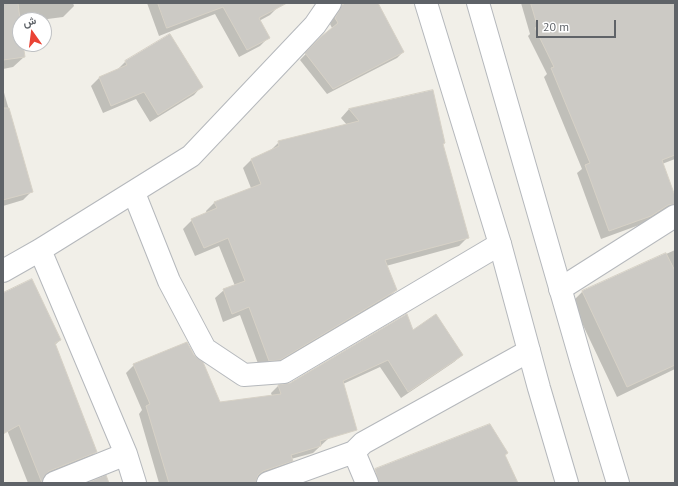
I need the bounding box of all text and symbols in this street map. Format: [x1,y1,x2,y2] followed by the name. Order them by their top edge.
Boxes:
[12,12,52,52] north arrow
[538,12,618,38] scale bar
[21,13,37,30] text: ش
[543,19,569,34] text: 20 m

